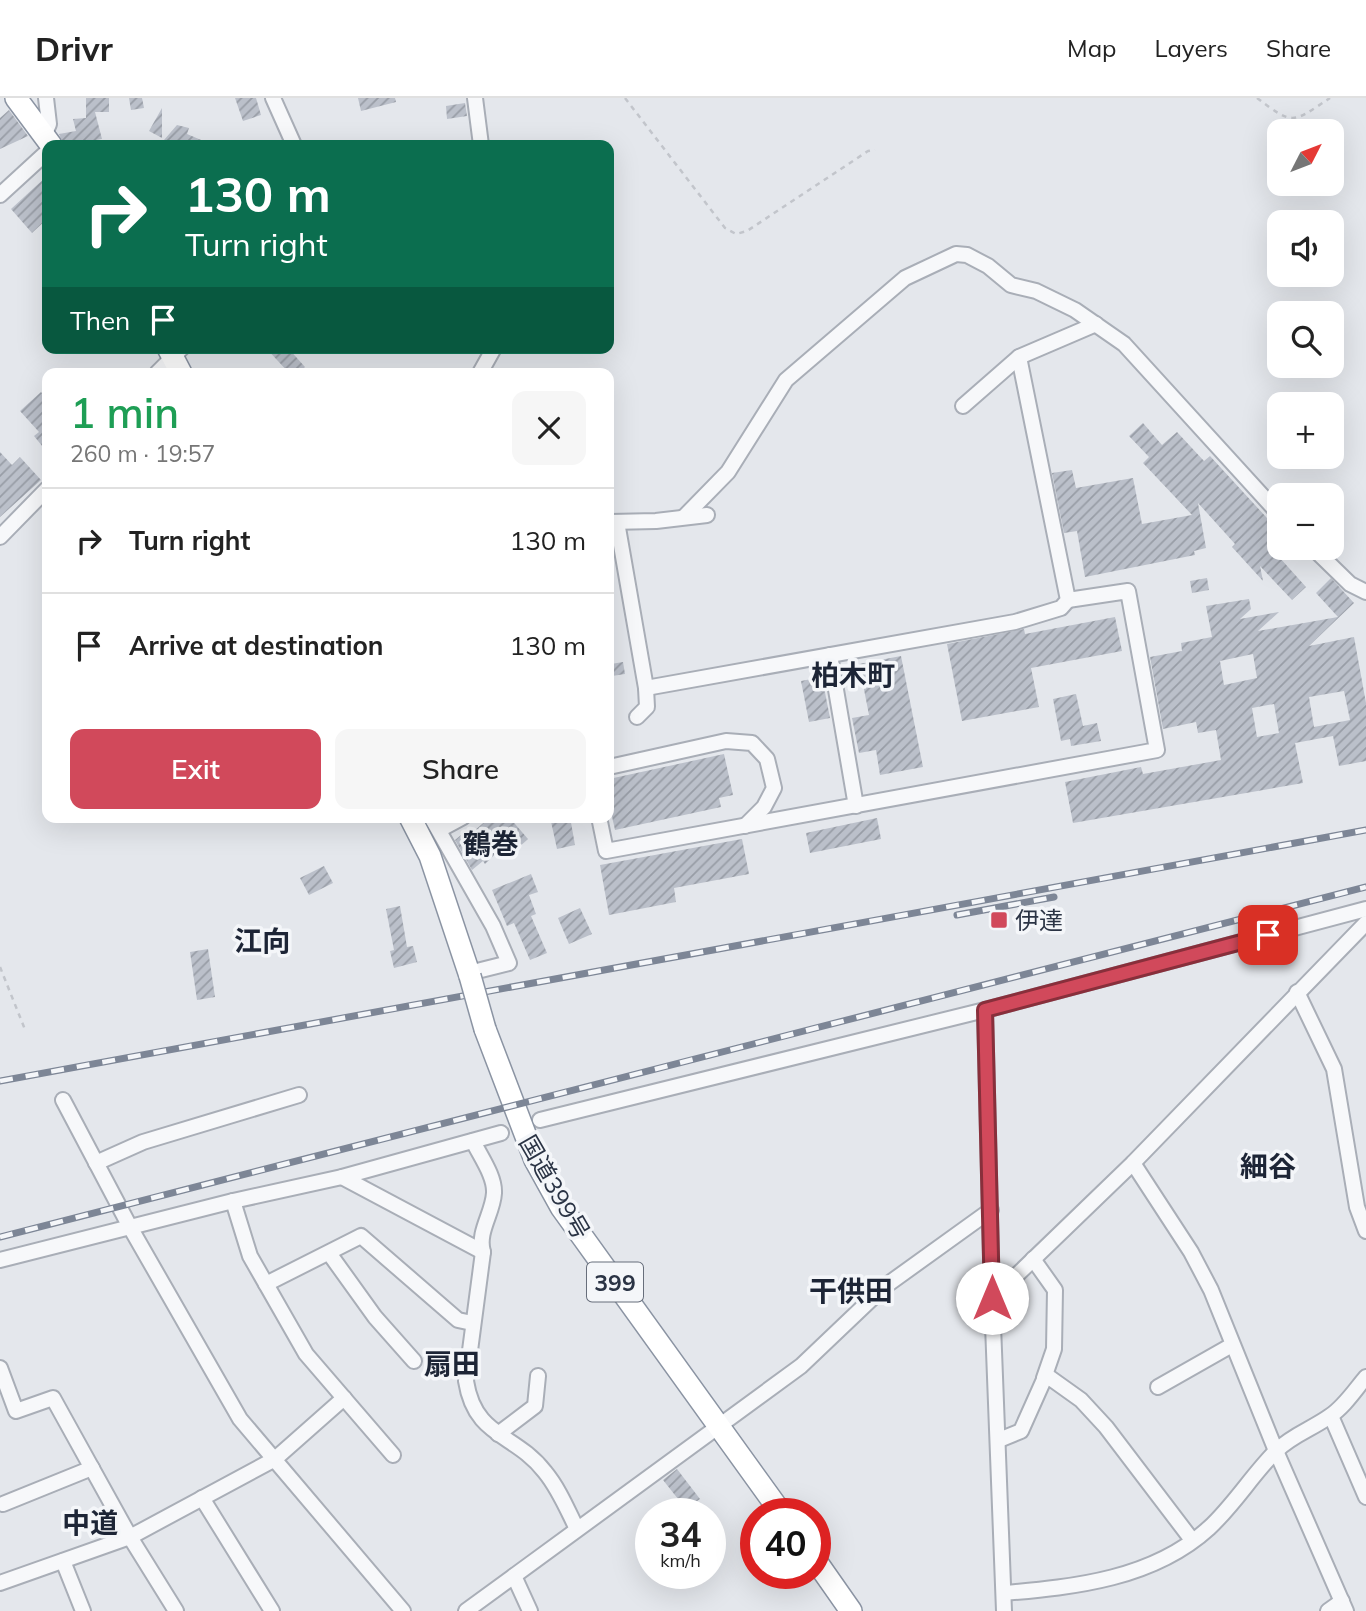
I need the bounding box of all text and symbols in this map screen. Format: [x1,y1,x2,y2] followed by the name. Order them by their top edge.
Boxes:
[35,28,113,69] text: Drivr
[1067,33,1116,63] text: Map
[1154,33,1228,63] text: Layers
[1266,33,1331,63] text: Share
[1267,119,1344,196] north arrow
[1267,119,1344,560] map controls
[185,163,331,224] text: 130 m
[70,168,161,259] icon: right
[1267,210,1344,287] button: sound
[185,224,328,264] text: Turn right
[144,301,182,339] icon: arrive
[1267,301,1344,378] button: search
[70,304,130,337] text: Then
[70,386,179,439] text: 1 min
[512,391,586,465] button: close
[1267,392,1344,469] button: +
[70,439,215,468] text: 260 m · 19:57
[1267,483,1344,560] button: −
[70,522,108,560] icon: right
[129,524,250,557] text: Turn right
[510,524,586,557] text: 130 m
[70,627,108,665] icon: arrive
[129,629,384,662] text: Arrive at destination
[510,629,586,662] text: 130 m
[811,657,895,692] district label: 柏木町
[70,729,321,809] button: Exit
[335,729,586,809] button: Share
[463,826,519,861] district label: 鶴巻
[1015,905,1063,935] place label: 伊達
[1238,905,1298,965] pin
[989,910,1009,930] marker: 伊達
[1249,916,1287,954] icon: arrive
[234,923,290,958] district label: 江向
[513,1130,597,1244] street label: 国道399号
[1240,1148,1296,1183] district label: 細谷
[955,1261,1029,1335] position arrow
[587,1262,643,1302] road number: 399
[809,1273,893,1308] district label: 干供田
[424,1346,480,1381] district label: 扇田
[740,1498,831,1589] speed limit sign: 40
[62,1505,118,1540] district label: 中道
[659,1512,702,1556] text: 34
[660,1549,701,1572] text: km/h

